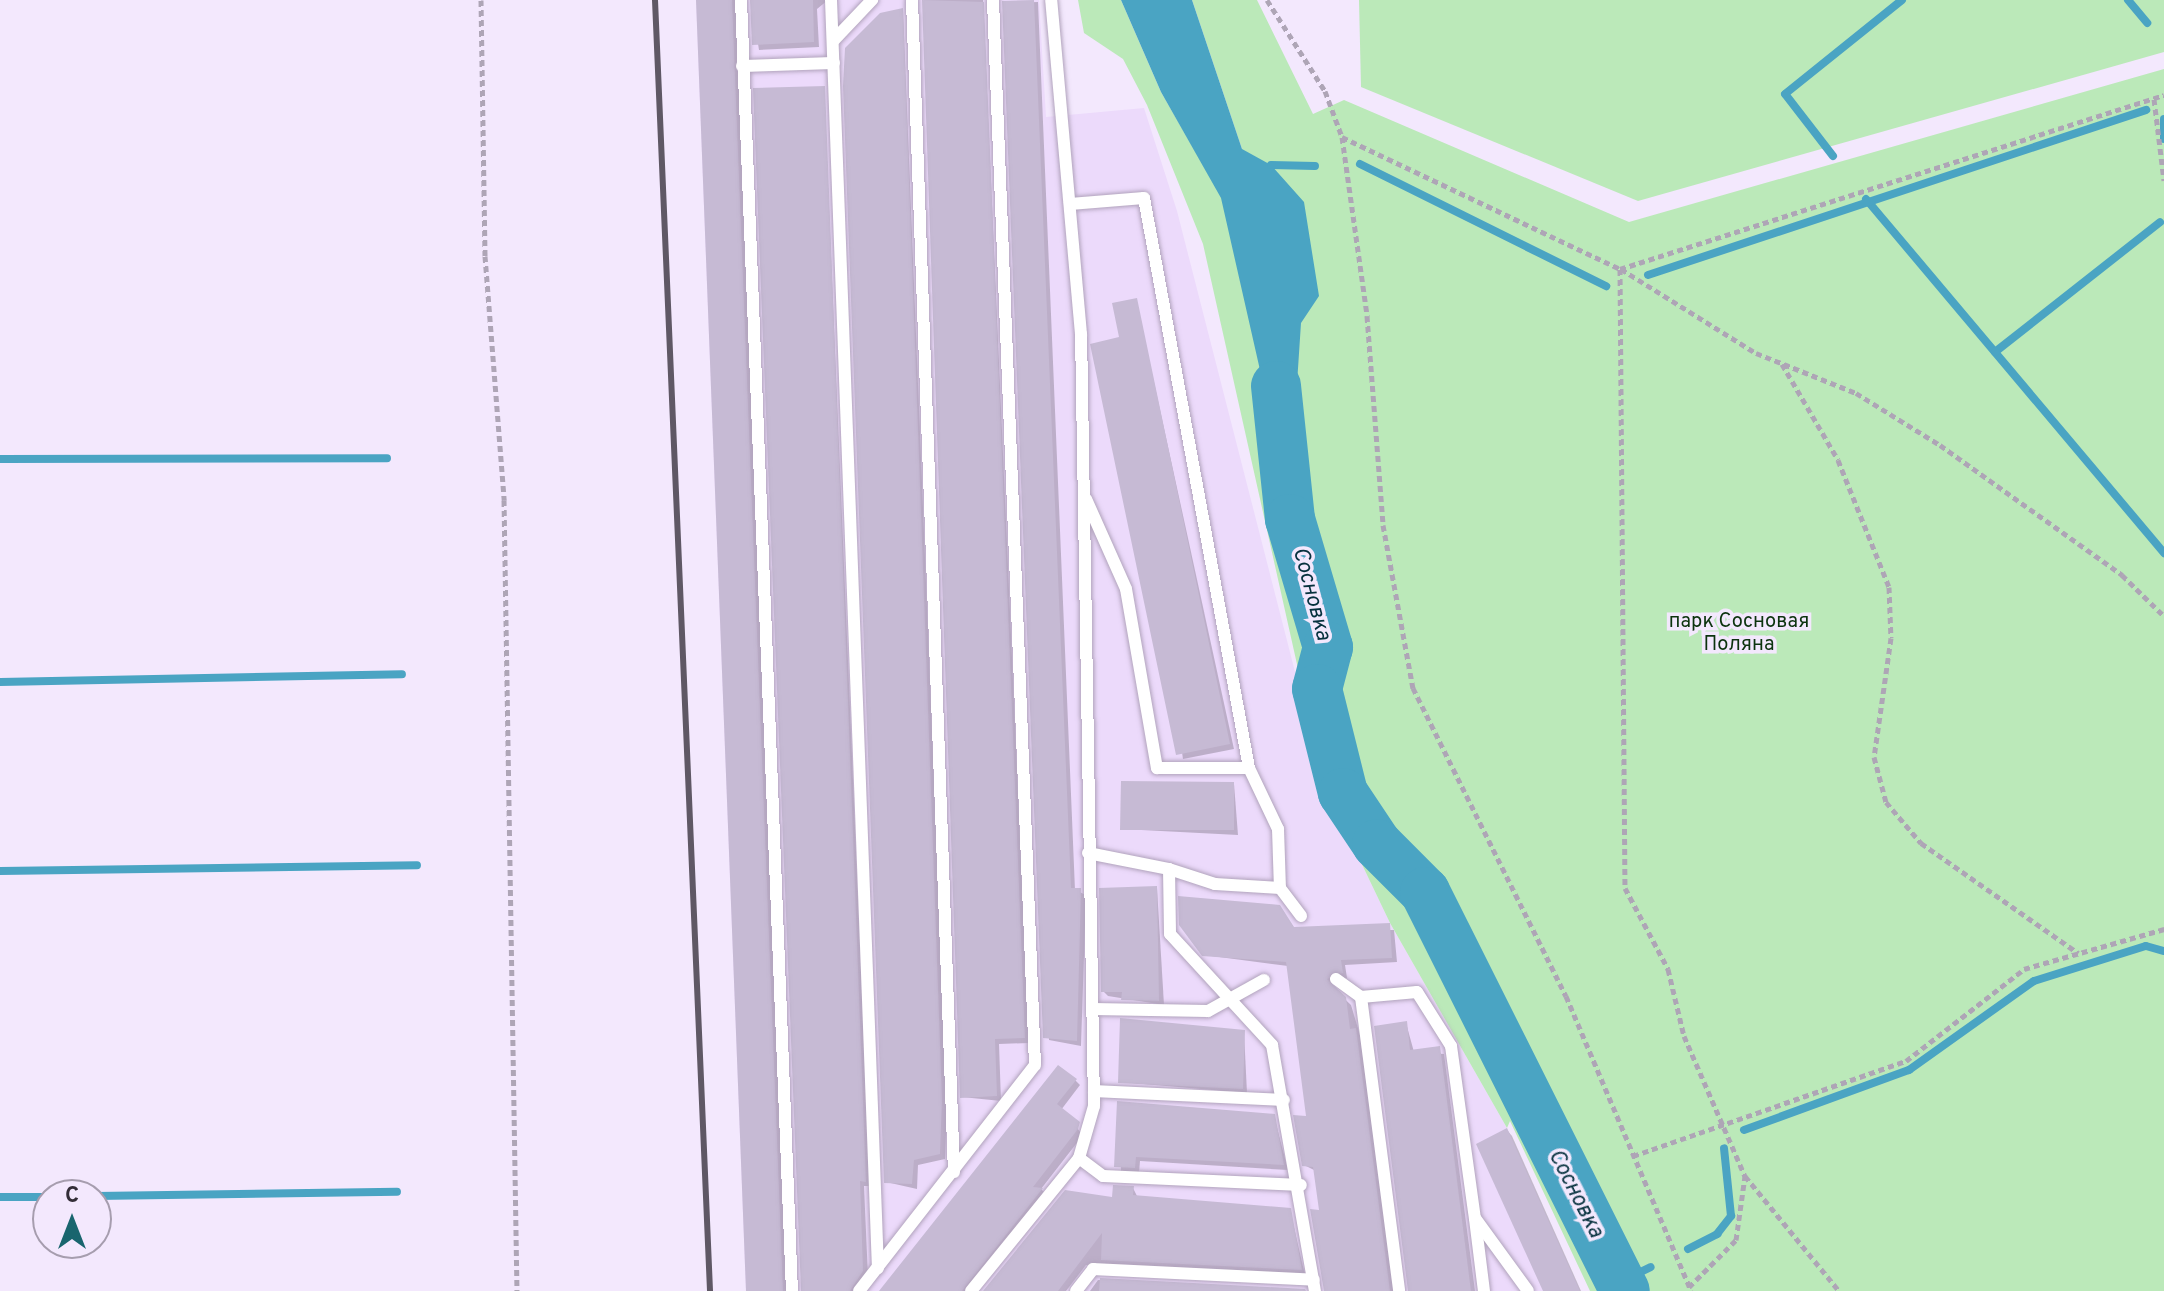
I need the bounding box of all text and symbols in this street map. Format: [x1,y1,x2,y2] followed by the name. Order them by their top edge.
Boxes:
[1286,544,1336,644] water label: Сосновка
[1669,611,1809,658] park label: парк Сосновая Поляна
[1542,1145,1608,1243] water label: Сосновка
[32,1179,112,1259] north arrow
[65,1183,79,1210] text: С

